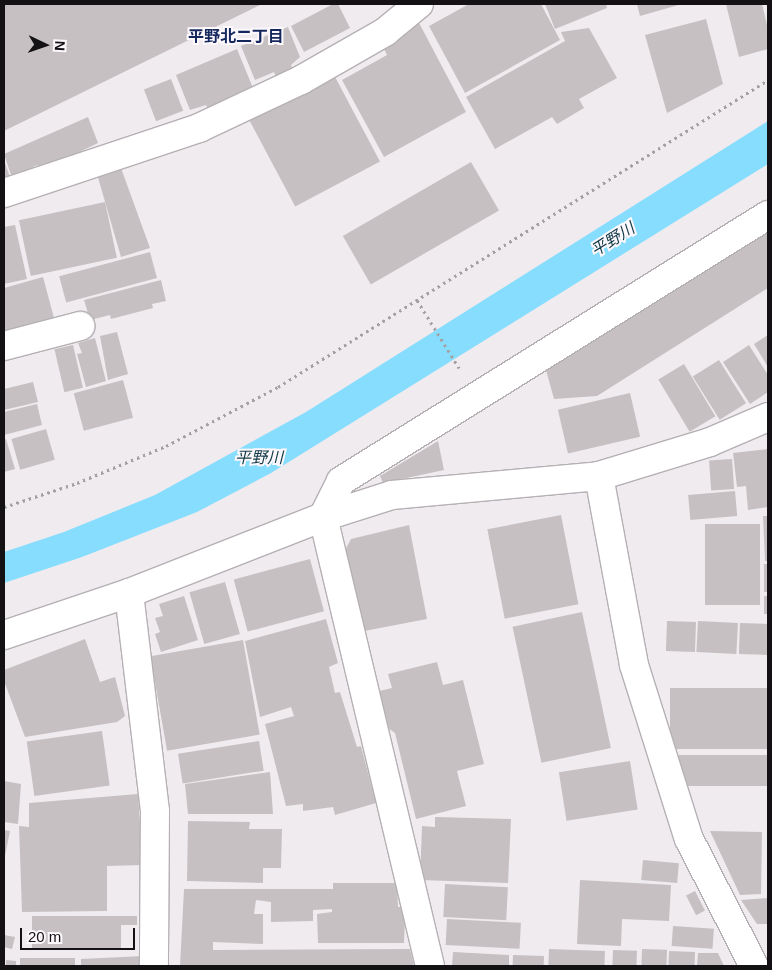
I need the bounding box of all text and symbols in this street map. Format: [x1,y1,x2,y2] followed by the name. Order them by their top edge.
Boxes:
[20,20,70,70] north arrow
[188,27,284,47] district label: 平野北二丁目
[52,40,68,51] text: N
[588,219,638,261] water label: 平野川
[235,448,283,468] water label: 平野川
[22,918,138,950] scale bar
[28,928,61,945] text: 20 m

